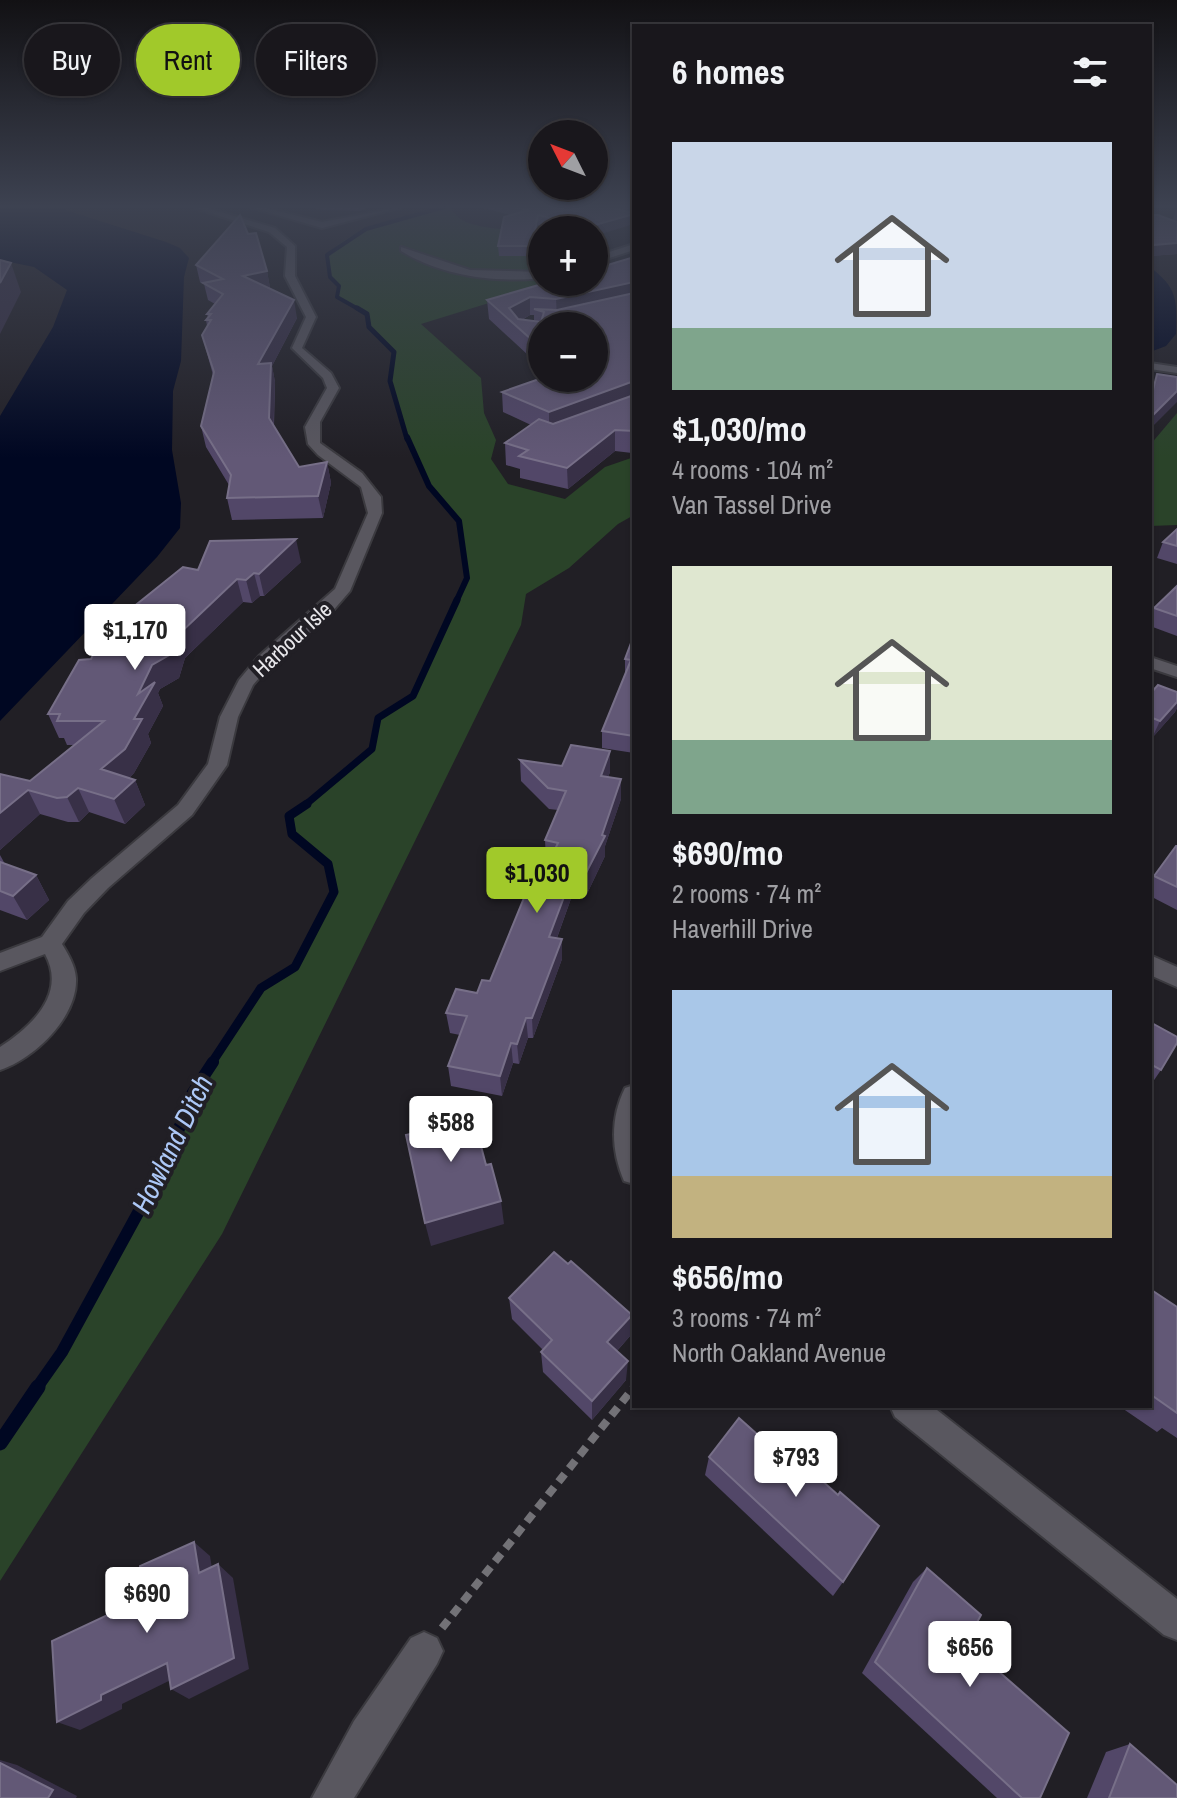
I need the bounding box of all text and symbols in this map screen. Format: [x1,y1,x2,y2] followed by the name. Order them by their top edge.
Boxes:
[24,24,120,96] chip: Buy
[136,24,240,96] chip: Rent
[256,24,376,96] chip: Filters
[672,49,785,95] text: 6 homes
[1068,50,1112,94] icon: filters
[528,120,608,200] north arrow
[528,120,608,392] map controls
[820,194,964,338] icon: home
[528,216,608,296] button: +
[528,312,608,392] button: −
[672,406,807,452] text: $1,030/mo
[672,452,833,487] text: 4 rooms · 104 m²
[672,487,832,522] text: Van Tassel Drive
[246,595,338,683] street label: Harbour Isle
[70,604,200,672] pin: $1,170
[102,612,168,647] text: $1,170
[820,618,964,762] icon: home
[672,830,784,876] text: $690/mo
[472,847,602,915] pin: $1,030
[504,855,570,890] text: $1,030
[672,876,821,911] text: 2 rooms · 74 m²
[672,911,813,946] text: Haverhill Drive
[820,1042,964,1186] icon: home
[122,1069,222,1219] water label: Howland Ditch
[404,1096,498,1164] pin: $588
[427,1104,475,1139] text: $588
[672,1254,784,1300] text: $656/mo
[672,1300,821,1335] text: 3 rooms · 74 m²
[672,1335,886,1370] text: North Oakland Avenue
[749,1431,843,1499] pin: $793
[772,1439,820,1474] text: $793
[100,1567,194,1635] pin: $690
[123,1575,171,1610] text: $690
[923,1621,1017,1689] pin: $656
[946,1629,994,1664] text: $656

